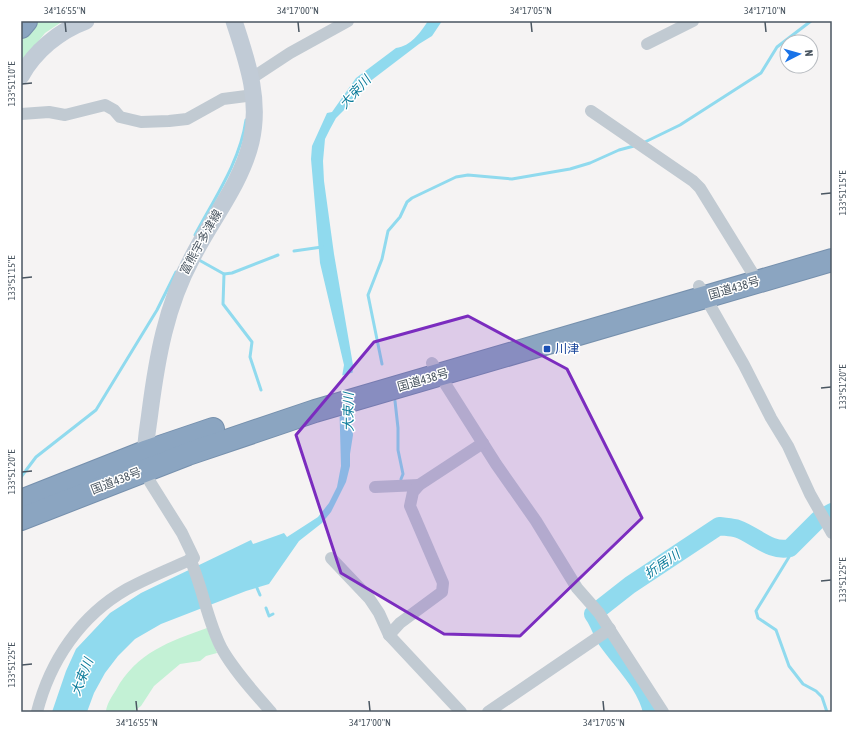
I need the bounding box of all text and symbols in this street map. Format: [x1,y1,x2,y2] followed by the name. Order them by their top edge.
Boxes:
[44,5,86,16] text: 34°16'55"N
[277,5,319,16] text: 34°17'00"N
[510,5,552,16] text: 34°17'05"N
[744,5,786,16] text: 34°17'10"N
[779,34,819,74] north arrow
[803,49,815,57] text: N
[6,61,17,106] text: 133°51'10"E
[336,71,375,112] water label: 大束川
[837,170,848,215] text: 133°51'15"E
[177,207,225,277] street label: 富熊宇多津線
[6,255,17,300] text: 133°51'15"E
[707,274,761,302] street label: 国道438号
[555,342,579,356] place label: 川津
[542,344,552,354] marker: 川津
[837,364,848,409] text: 133°51'20"E
[396,366,450,394] street label: 国道438号
[341,391,356,432] water label: 大束川
[6,449,17,494] text: 133°51'20"E
[89,465,143,497] street label: 国道438号
[642,546,684,581] water label: 折居川
[837,557,848,602] text: 133°51'25"E
[6,642,17,687] text: 133°51'25"E
[68,654,97,698] water label: 大束川
[116,717,158,728] text: 34°16'55"N
[349,717,391,728] text: 34°17'00"N
[583,717,625,728] text: 34°17'05"N

